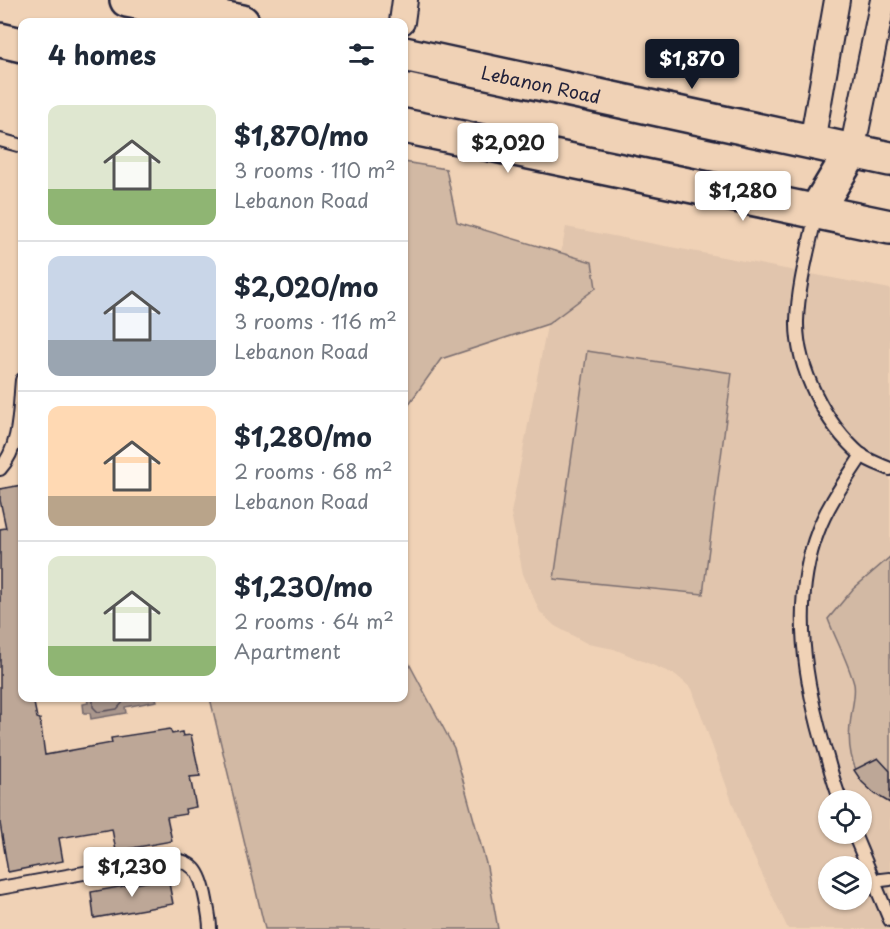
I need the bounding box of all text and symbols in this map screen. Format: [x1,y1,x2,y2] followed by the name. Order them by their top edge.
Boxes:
[48,35,156,74] text: 4 homes
[345,38,378,71] icon: filters
[643,39,741,90] pin: $1,870
[659,43,725,73] text: $1,870
[479,58,603,110] street label: Lebanon Road
[234,116,368,155] text: $1,870/mo
[459,123,557,174] pin: $2,020
[471,127,545,157] text: $2,020
[96,129,168,201] icon: home
[234,155,396,185] text: 3 rooms · 110 m²
[694,171,792,222] pin: $1,280
[709,175,777,205] text: $1,280
[234,185,369,215] text: Lebanon Road
[234,267,378,306] text: $2,020/mo
[96,280,168,352] icon: home
[234,306,397,336] text: 3 rooms · 116 m²
[234,336,369,366] text: Lebanon Road
[234,417,372,456] text: $1,280/mo
[96,430,168,502] icon: home
[234,456,393,486] text: 2 rooms · 68 m²
[234,486,369,516] text: Lebanon Road
[234,567,372,606] text: $1,230/mo
[96,580,168,652] icon: home
[234,606,394,636] text: 2 rooms · 64 m²
[234,636,341,666] text: Apartment
[818,790,872,910] map controls
[818,790,872,844] button: locate
[83,847,181,898] pin: $1,230
[98,851,166,881] text: $1,230
[818,856,872,910] button: layers

